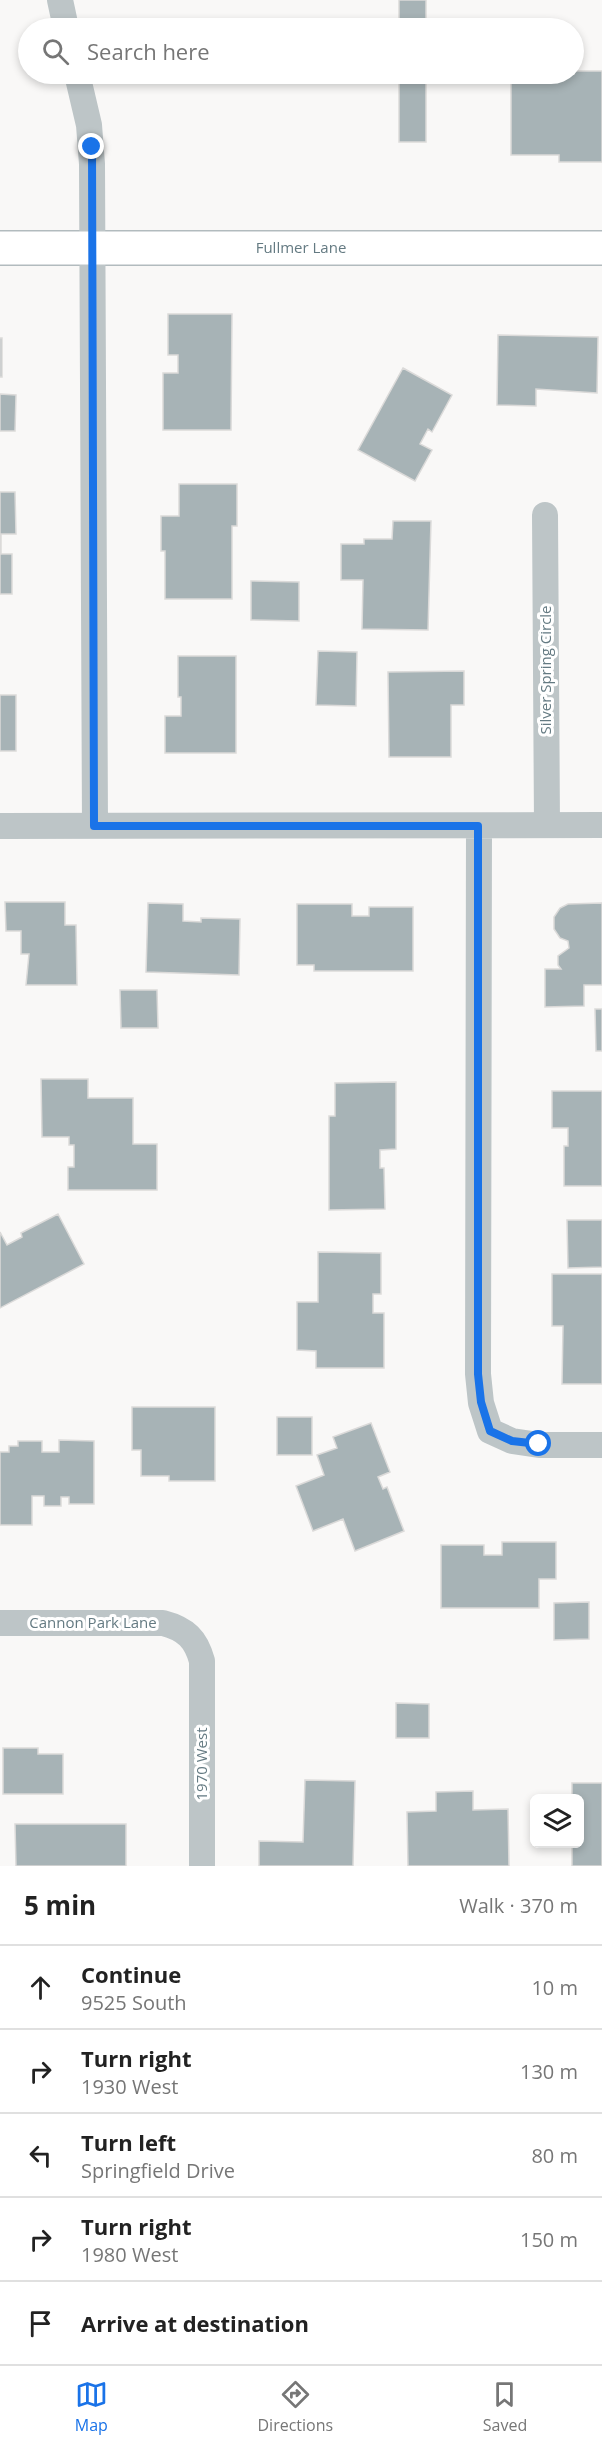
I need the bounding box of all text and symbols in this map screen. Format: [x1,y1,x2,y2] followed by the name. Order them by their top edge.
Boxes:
[18,18,584,84] search box
[39,35,72,68] icon: search
[87,36,210,66] text: Search here
[78,133,104,159] route end
[256,237,346,257] street label: Fullmer Lane
[535,605,555,735] street label: Silver Spring Circle
[525,1430,551,1456] route start
[29,1612,157,1632] street label: Cannon Park Lane
[191,1728,211,1800] street label: 1970 West
[530,1794,584,1848] map controls
[530,1794,584,1848] button: layers
[24,1887,96,1923] text: 5 min
[459,1892,578,1919] text: Walk · 370 m
[81,1959,181,1989] text: Continue
[24,1971,57,2004] icon: ahead
[531,1974,578,2001] text: 10 m
[81,1989,187,2016] text: 9525 South
[81,2043,192,2073] text: Turn right
[24,2055,57,2088] icon: right
[520,2058,578,2085] text: 130 m
[81,2073,178,2100] text: 1930 West
[81,2127,176,2157] text: Turn left
[24,2139,57,2172] icon: left
[531,2142,578,2169] text: 80 m
[81,2157,235,2184] text: Springfield Drive
[81,2211,192,2241] text: Turn right
[24,2223,57,2256] icon: right
[520,2226,578,2253] text: 150 m
[81,2241,178,2268] text: 1980 West
[24,2307,57,2340] icon: arrive
[81,2308,309,2338] text: Arrive at destination
[75,2378,108,2436] tab: Map
[257,2378,333,2436] tab: Directions
[483,2378,527,2436] tab: Saved

